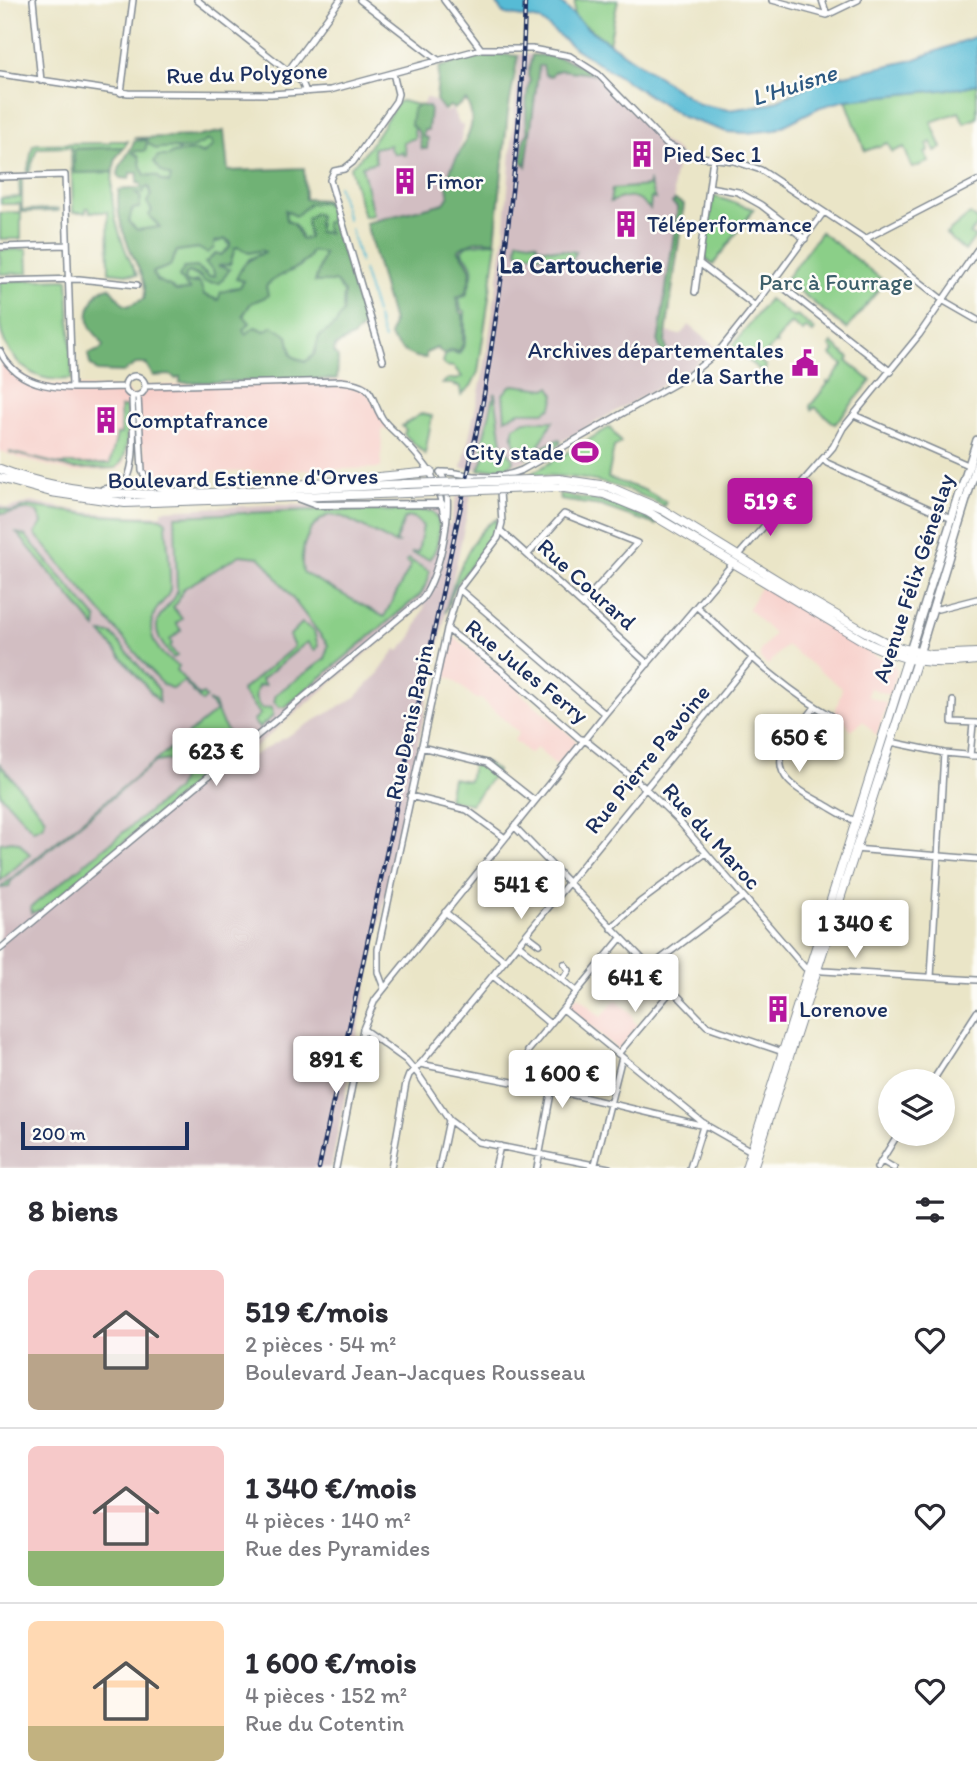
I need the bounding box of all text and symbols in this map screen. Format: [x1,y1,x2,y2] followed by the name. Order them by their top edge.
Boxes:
[166,56,328,90] street label: Rue du Polygone
[748,57,841,112] water label: L'Huisne
[627,139,657,169] building icon: Pied Sec 1
[663,140,761,168] place label: Pied Sec 1
[390,166,420,196] building icon: Fimor
[426,167,484,195] place label: Fimor
[611,209,641,239] building icon: Téléperformance
[647,210,812,238] place label: Téléperformance
[499,250,663,279] district label: La Cartoucherie
[759,268,913,296] park label: Parc à Fourrage
[528,336,784,390] place label: Archives départementales de la Sarthe
[790,348,820,378] public building icon: Archives départementales de la Sarthe
[91,405,121,435] building icon: Comptafrance
[127,406,268,434] place label: Comptafrance
[570,437,600,467] sports icon: City stade
[465,438,564,466] place label: City stade
[107,462,379,494] street label: Boulevard Estienne d'Orves
[866,470,960,686] street label: Avenue Félix Géneslay
[721,478,819,538] pin: 519 €
[743,487,797,515] text: 519 €
[532,532,643,636] street label: Rue Courard
[460,613,595,729] street label: Rue Jules Ferry
[379,642,439,802] street label: Rue Denis Papin
[578,679,716,839] street label: Rue Pierre Pavoine
[750,714,848,774] pin: 650 €
[771,723,827,751] text: 650 €
[167,728,265,788] pin: 623 €
[188,737,244,765] text: 623 €
[657,777,768,896] street label: Rue du Maroc
[472,862,570,921] pin: 541 €
[494,870,548,898] text: 541 €
[790,900,920,960] pin: 1 340 €
[818,909,892,937] text: 1 340 €
[586,954,684,1014] pin: 641 €
[608,963,662,991] text: 641 €
[763,994,793,1024] building icon: Lorenove
[799,995,888,1023] place label: Lorenove
[287,1036,385,1096] pin: 891 €
[309,1045,363,1073] text: 891 €
[497,1050,627,1110] pin: 1 600 €
[525,1059,599,1087] text: 1 600 €
[878,1069,955,1146] map controls
[878,1069,955,1146] button: layers
[21,1119,189,1151] scale bar
[32,1122,86,1145] text: 200 m
[911,1191,949,1229] icon: filters
[28,1192,118,1229] text: 8 biens
[245,1293,388,1330] text: 519 €/mois
[84,1298,168,1382] icon: home
[911,1321,949,1359] icon: heart
[245,1330,397,1358] text: 2 pièces · 54 m²
[245,1358,586,1386] text: Boulevard Jean-Jacques Rousseau
[245,1469,417,1506] text: 1 340 €/mois
[84,1474,168,1558] icon: home
[911,1497,949,1535] icon: heart
[245,1506,411,1534] text: 4 pièces · 140 m²
[245,1534,430,1562] text: Rue des Pyramides
[245,1644,416,1681] text: 1 600 €/mois
[84,1649,168,1733] icon: home
[911,1672,949,1710] icon: heart
[245,1681,407,1709] text: 4 pièces · 152 m²
[245,1709,404,1737] text: Rue du Cotentin

